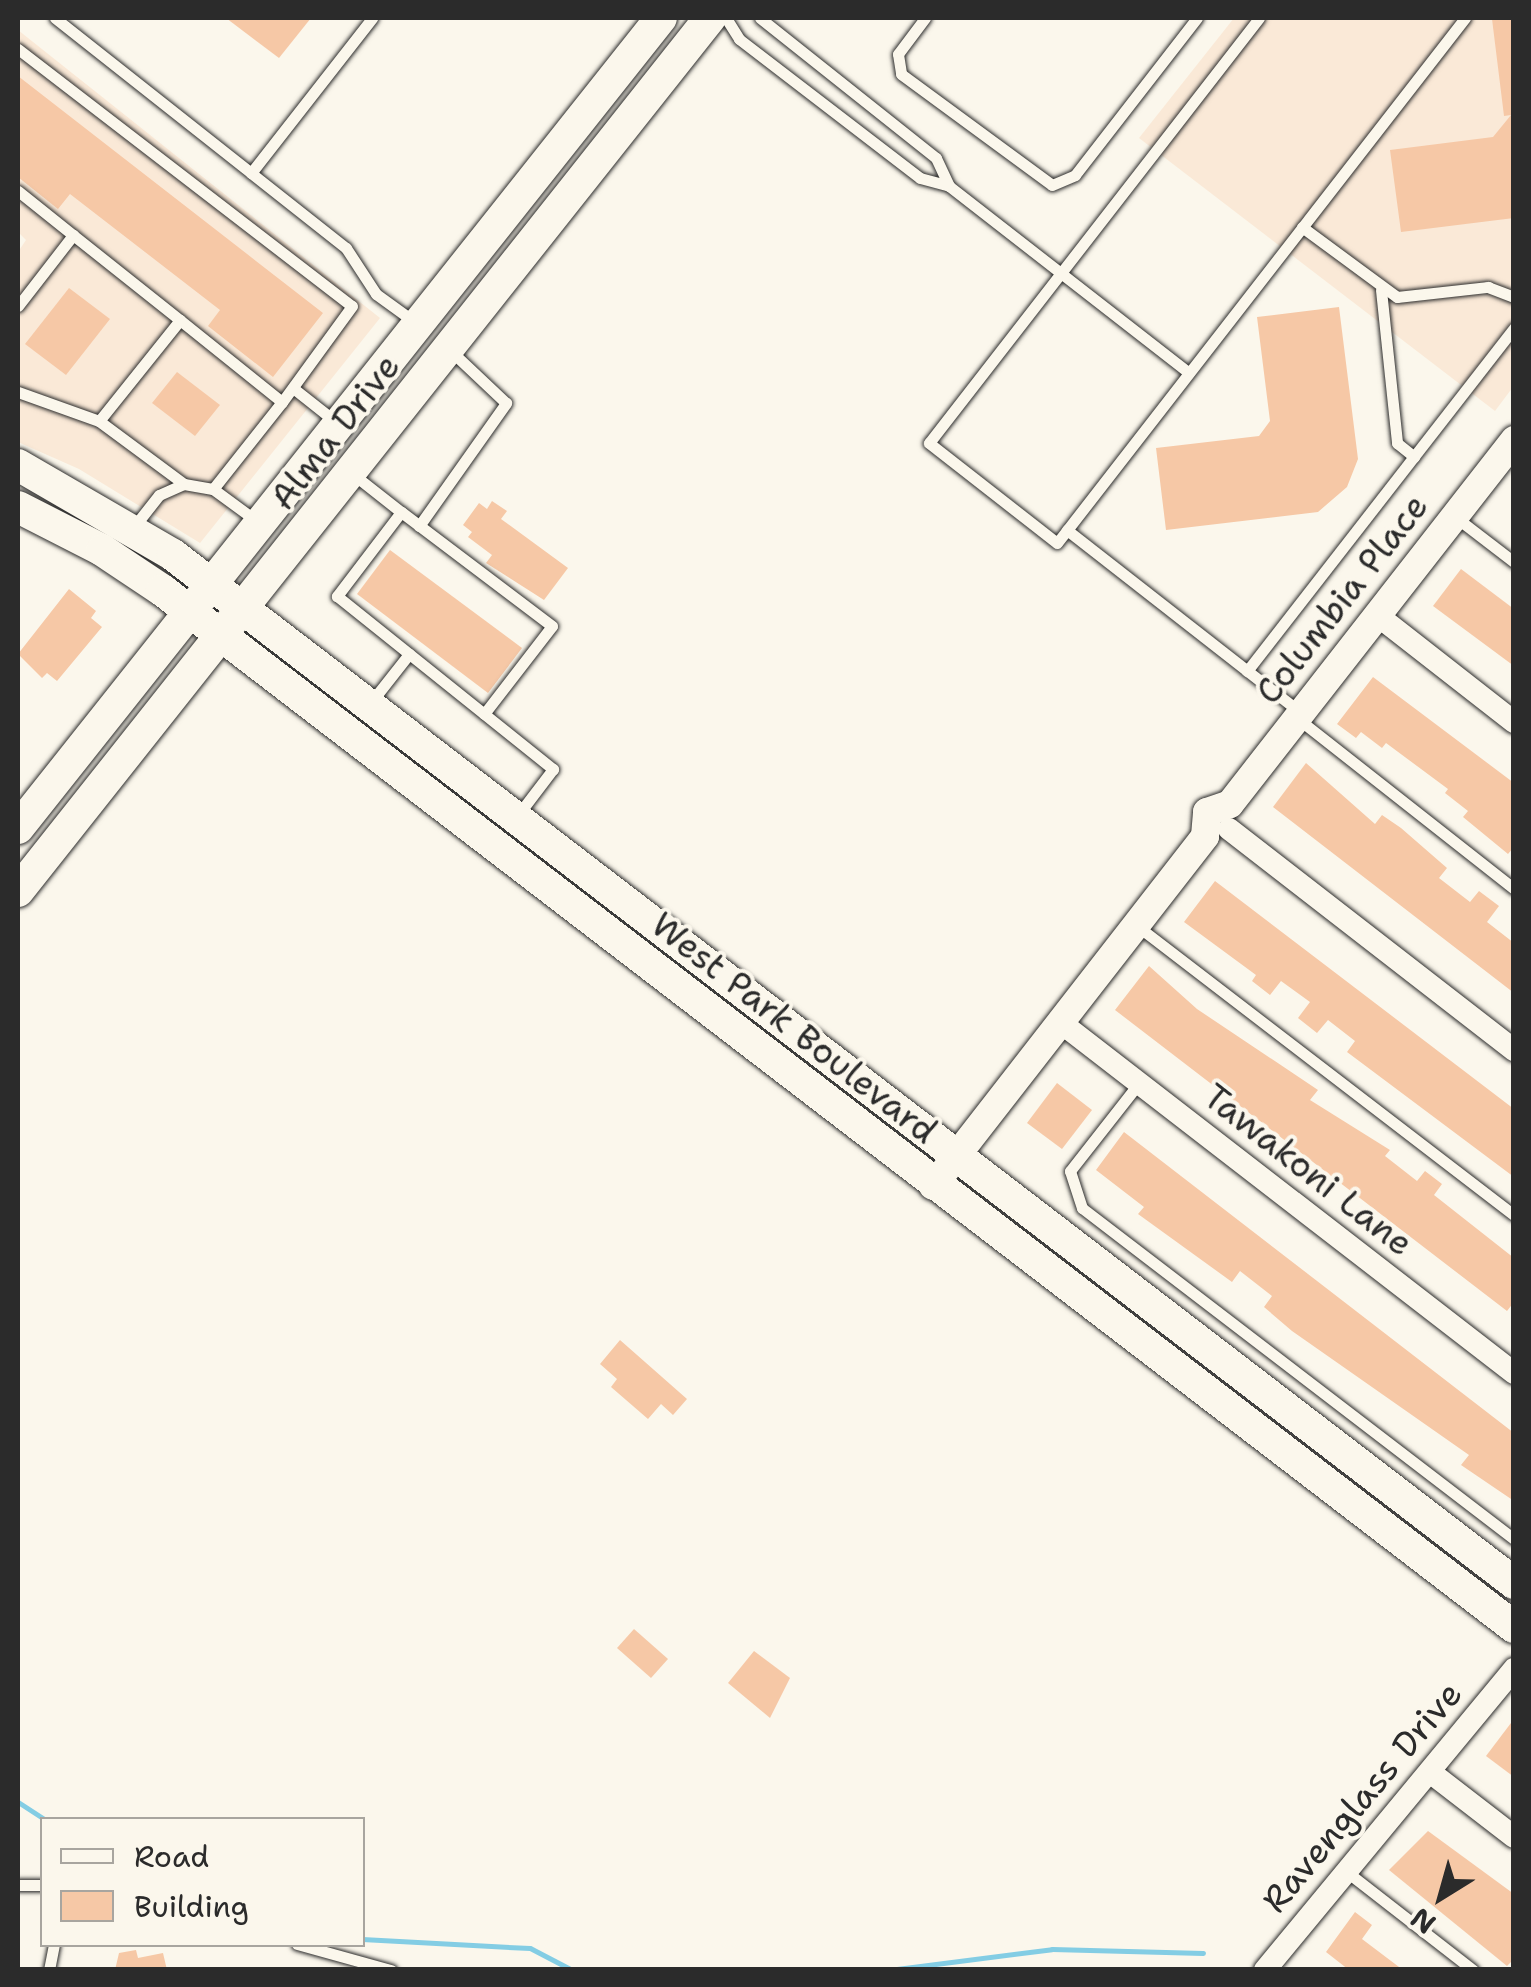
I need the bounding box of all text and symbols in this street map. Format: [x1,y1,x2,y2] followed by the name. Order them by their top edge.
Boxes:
[261,346,409,518] street label: Alma Drive
[1247,486,1437,712] street label: Columbia Place
[643,903,945,1153] street label: West Park Boulevard
[1195,1075,1421,1265] street label: Tawakoni Lane
[1253,1673,1471,1921] street label: Ravenglass Drive
[40,1817,365,1947] legend
[134,1836,209,1877] text: Road
[1391,1847,1491,1947] north arrow
[134,1886,249,1927] text: Building
[1403,1899,1443,1943] text: N

